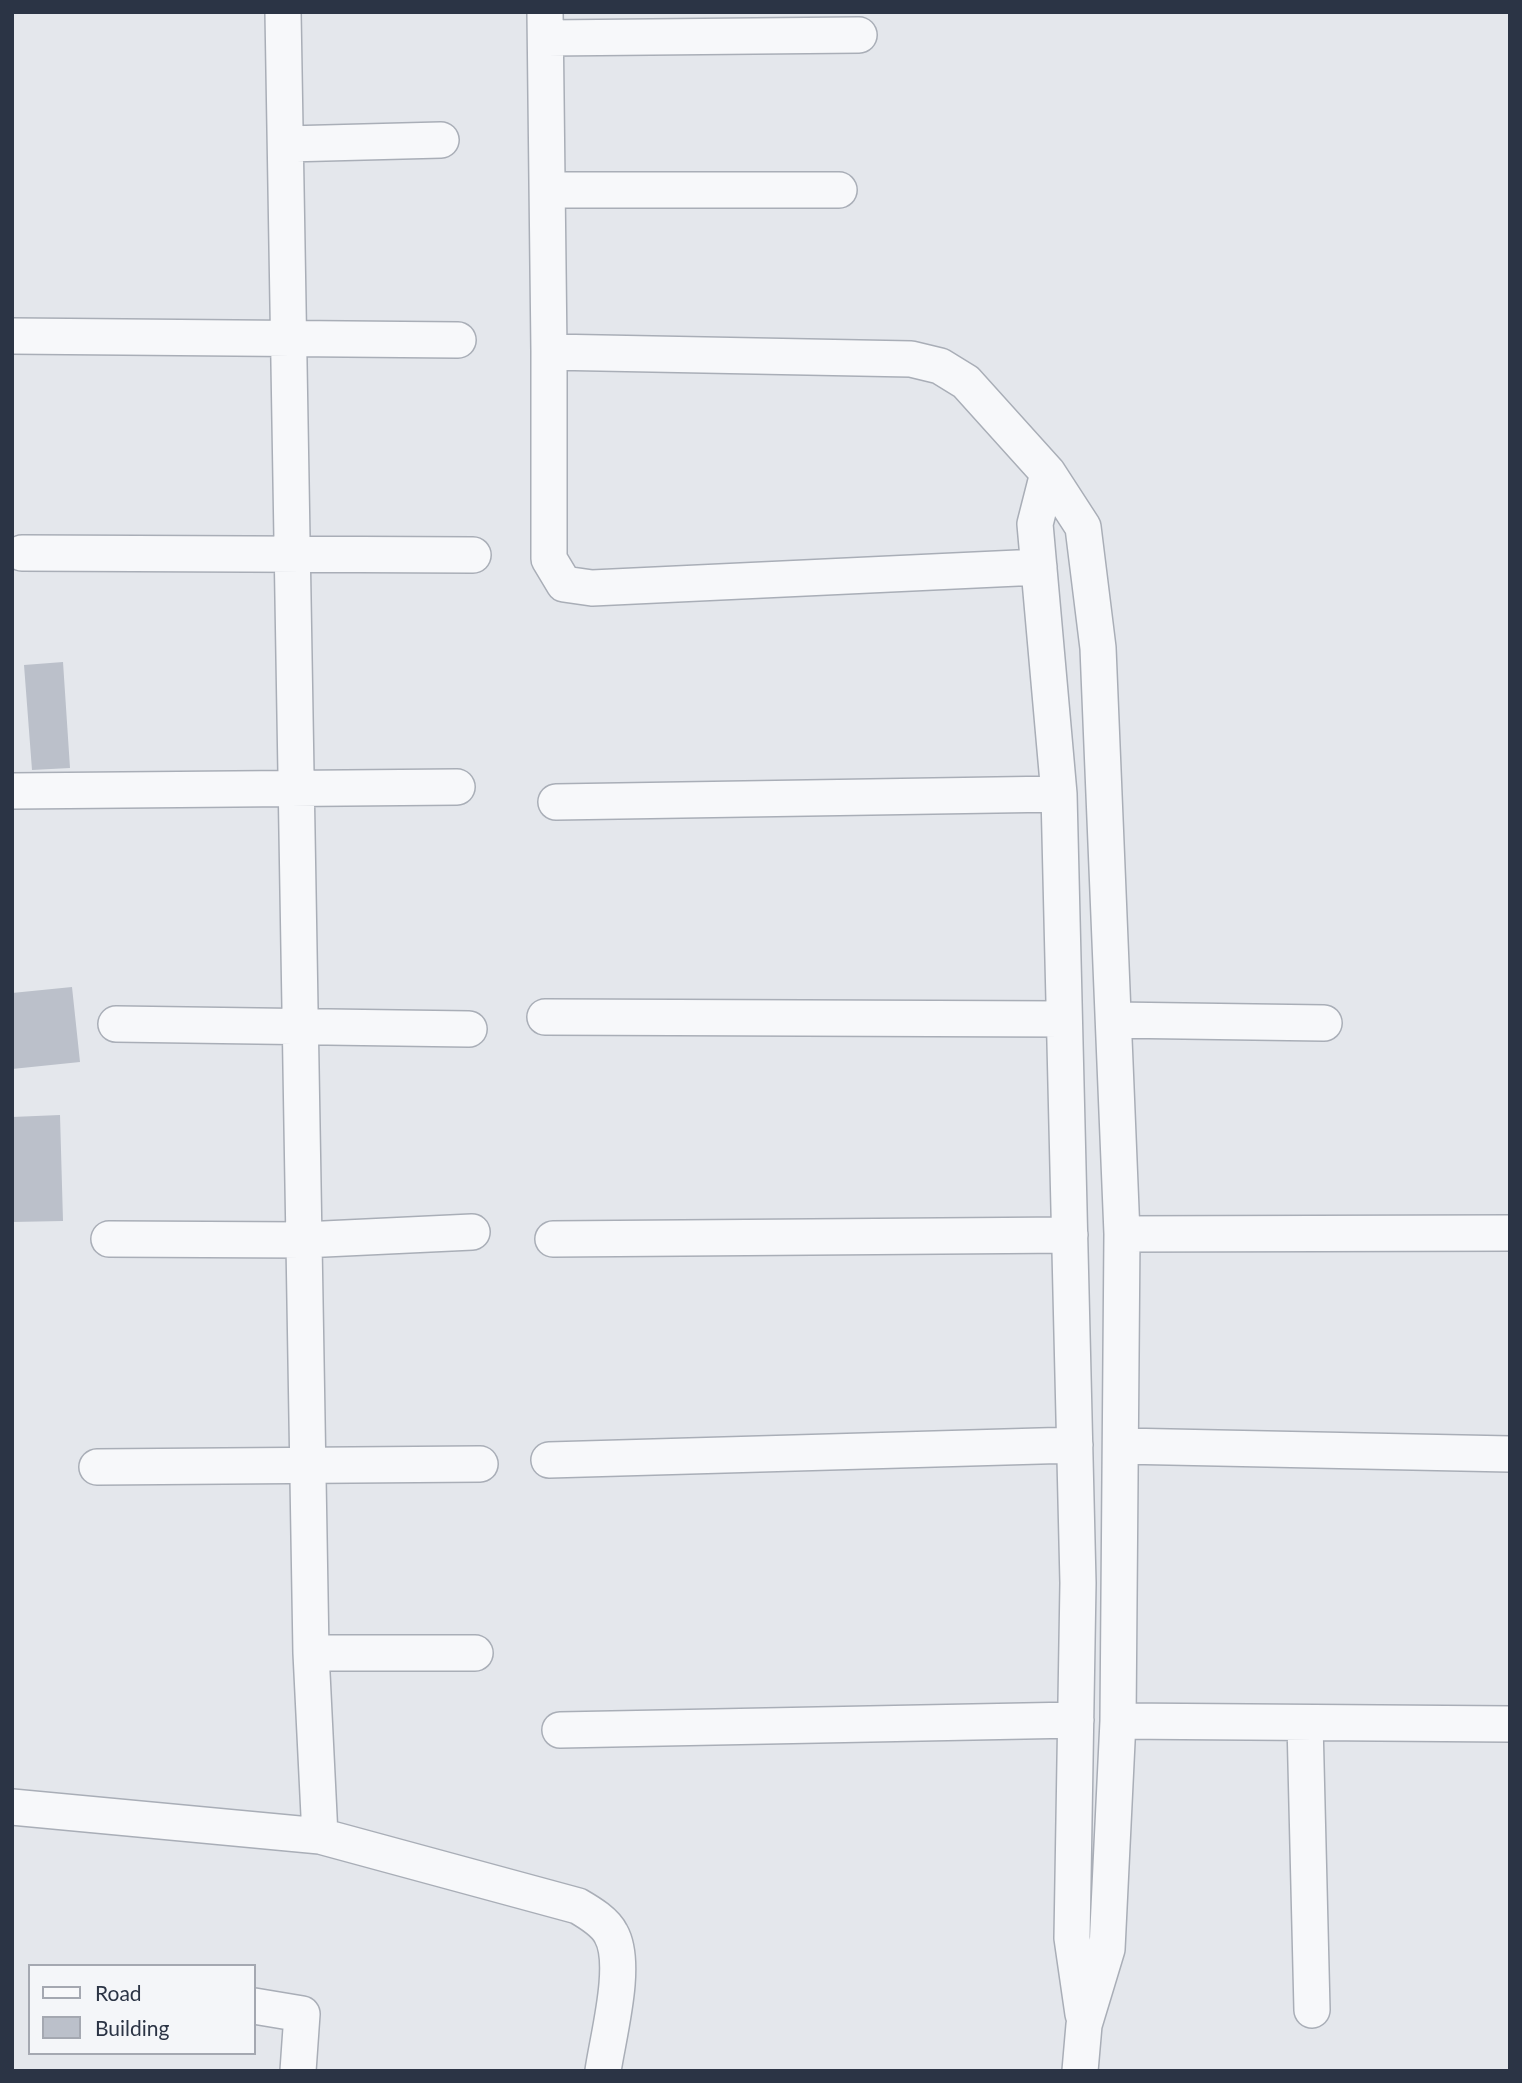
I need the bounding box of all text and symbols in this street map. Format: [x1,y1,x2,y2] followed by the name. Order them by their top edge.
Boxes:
[28,1964,256,2055] legend
[95,1980,142,2005] text: Road
[95,2015,170,2040] text: Building

